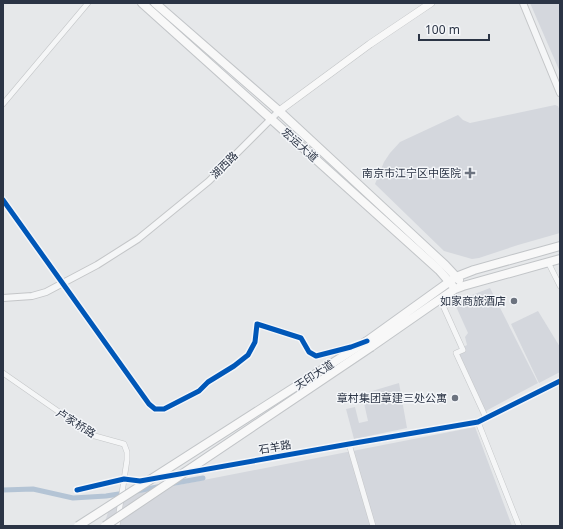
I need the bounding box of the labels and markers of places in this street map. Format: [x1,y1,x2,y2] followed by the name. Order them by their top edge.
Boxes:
[362,165,461,180] place label: 南京市江宁区中医院
[464,167,476,179] marker: 南京市江宁区中医院
[440,293,506,308] place label: 如家商旅酒店
[509,296,519,306] marker: 如家商旅酒店
[337,390,447,405] place label: 章村集团章建三处公寓
[450,393,460,403] marker: 章村集团章建三处公寓

